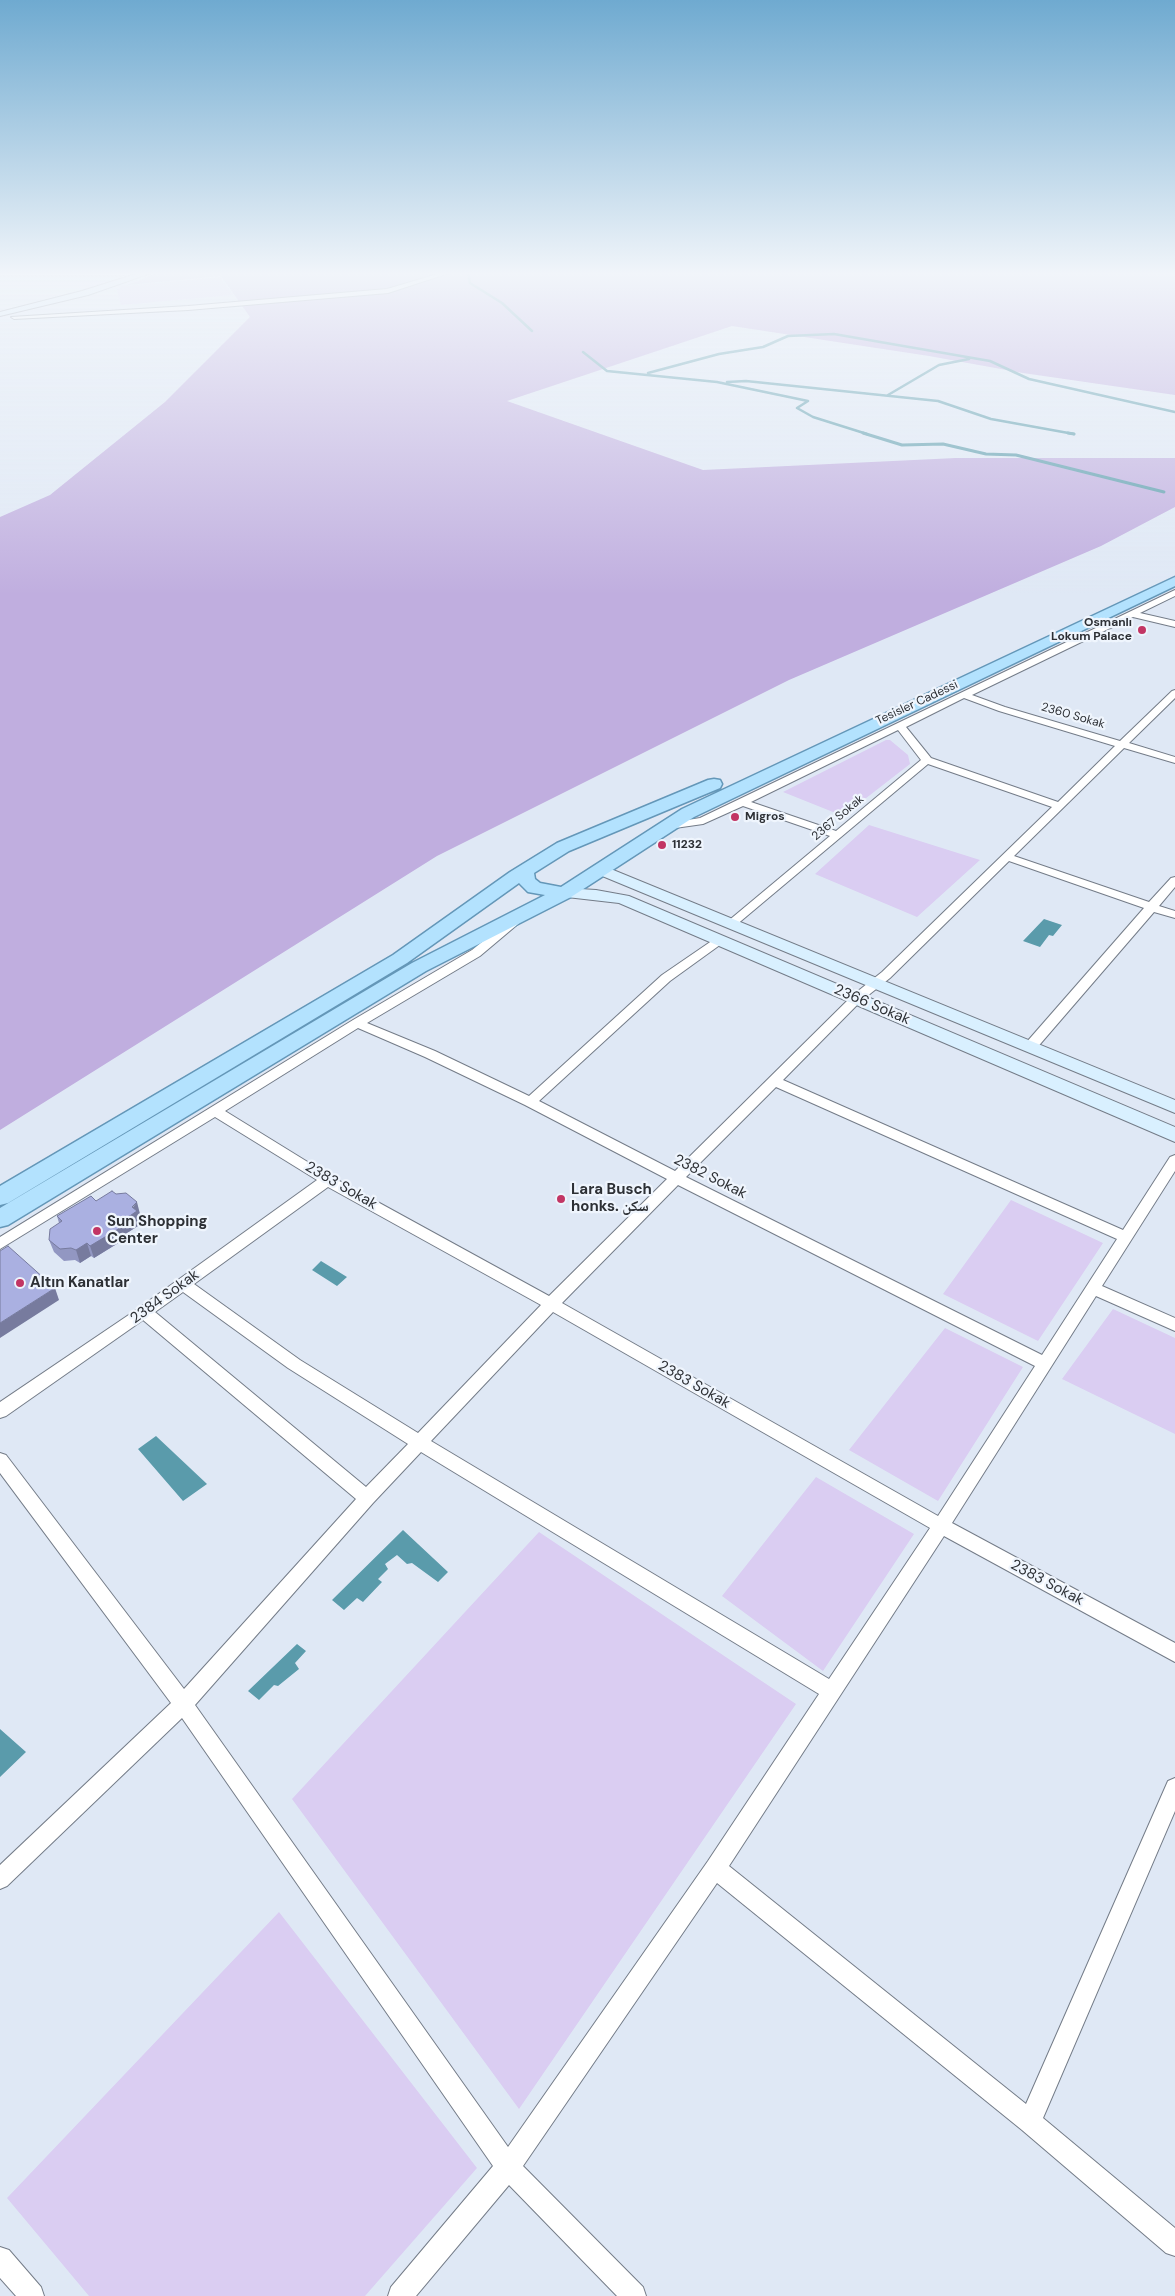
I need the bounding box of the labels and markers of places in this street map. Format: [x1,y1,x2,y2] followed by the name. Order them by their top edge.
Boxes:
[1051,616,1132,644] place label: Osmanlı Lokum Palace
[1136,624,1148,636] marker: Osmanlı Lokum Palace
[745,810,785,824] place label: Migros
[729,811,741,823] marker: Migros
[672,838,702,852] place label: 11232
[656,839,668,851] marker: 11232
[571,1181,652,1216] place label: Lara Busch honks. سكن
[555,1193,567,1205] marker: Lara Busch honks. سكن
[107,1213,208,1248] place label: Sun Shopping Center
[91,1225,103,1237] marker: Sun Shopping Center
[30,1274,129,1292] place label: Altın Kanatlar
[14,1277,26,1289] marker: Altın Kanatlar

